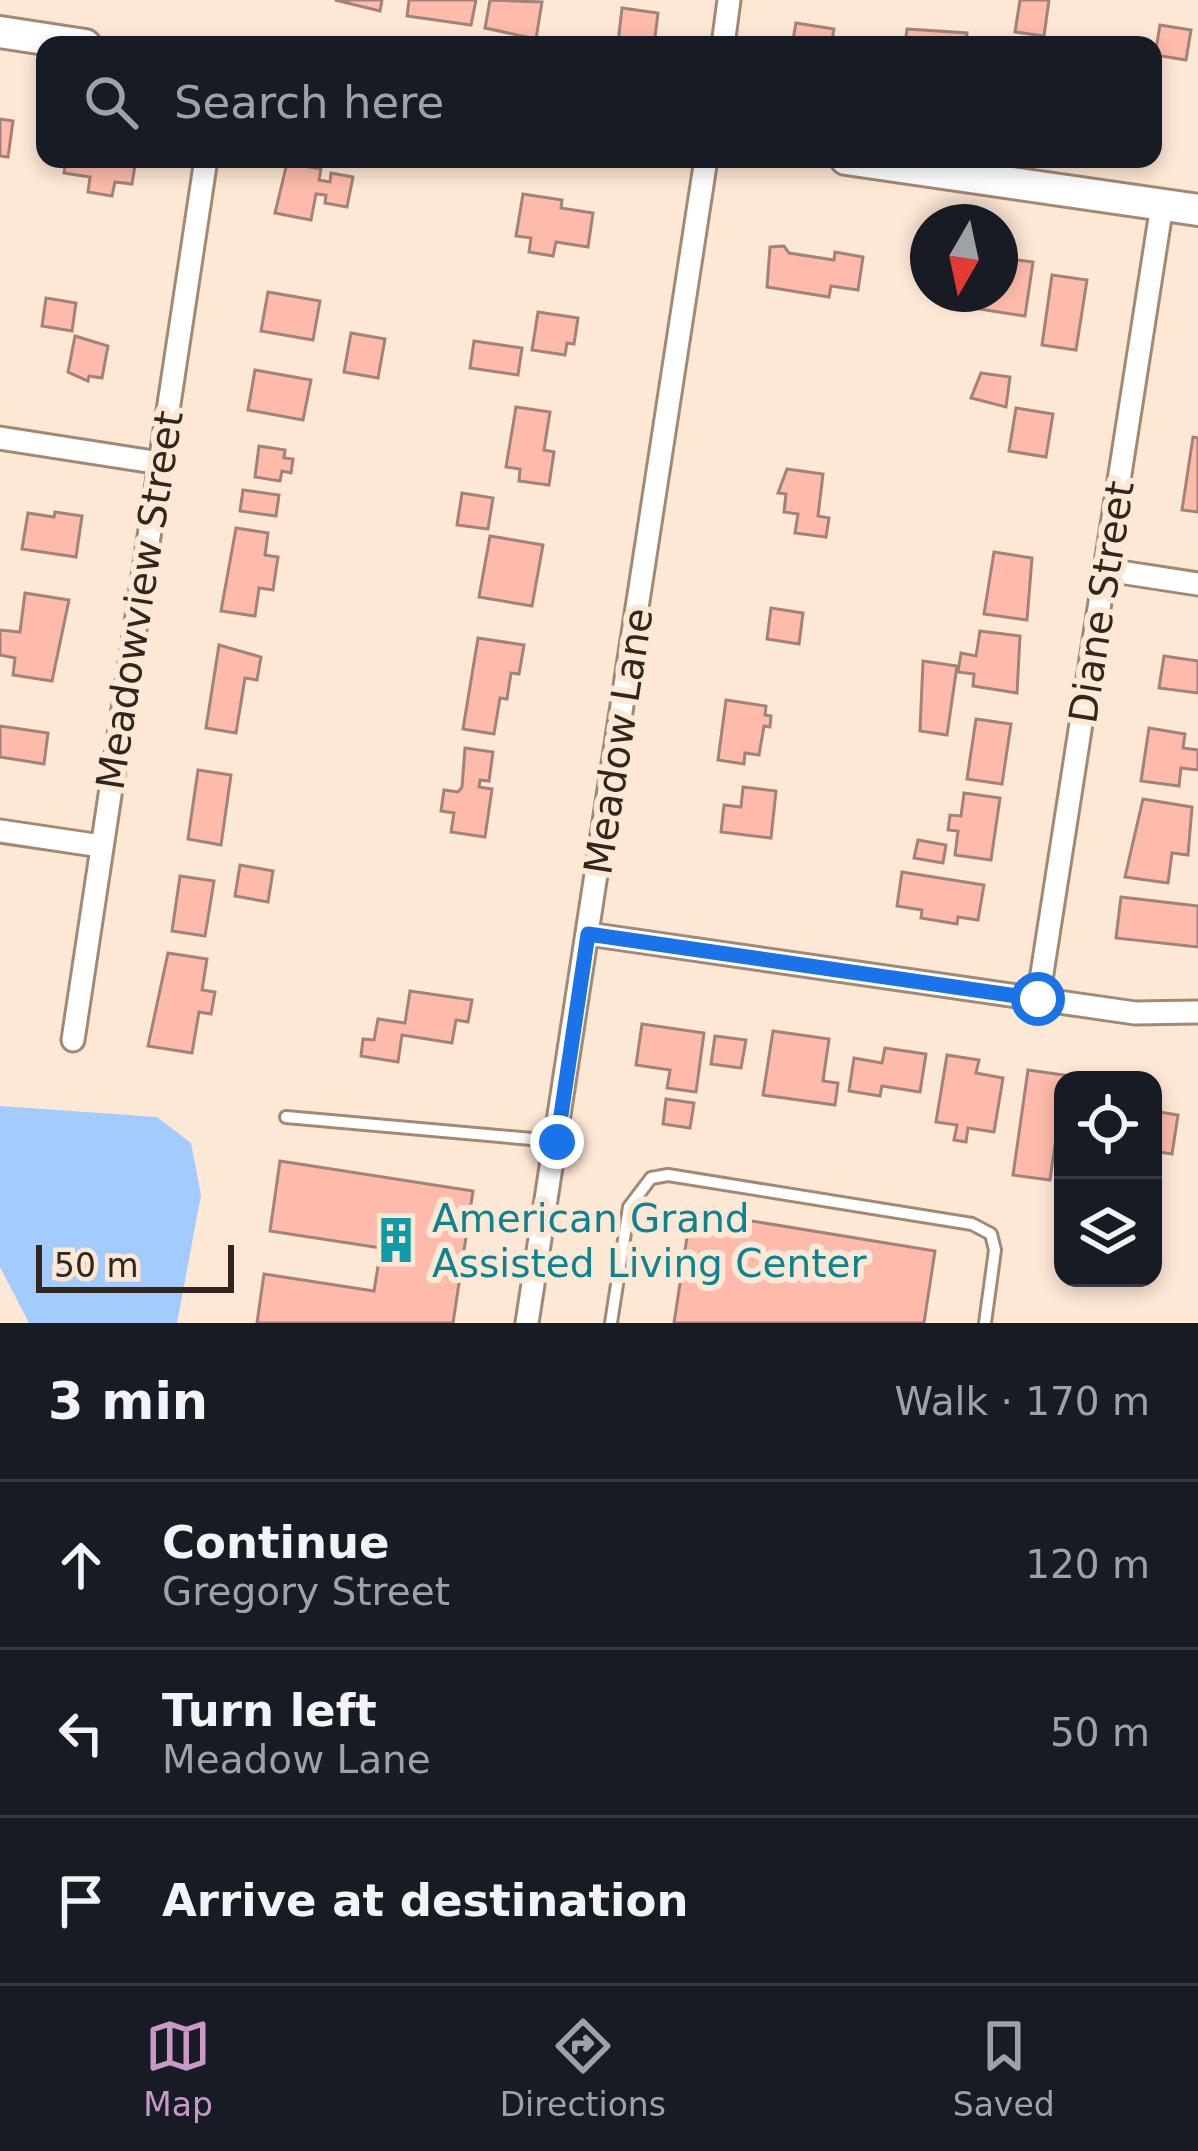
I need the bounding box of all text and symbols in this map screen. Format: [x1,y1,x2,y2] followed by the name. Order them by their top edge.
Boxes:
[36,36,1162,168] search box
[78,69,144,135] icon: search
[174,76,444,129] text: Search here
[910,204,1018,312] north arrow
[87,408,192,793] street label: Meadowview Street
[1060,478,1143,726] street label: Diane Street
[575,605,662,877] street label: Meadow Lane
[1011,972,1065,1026] route start
[1054,1071,1162,1287] map controls
[1054,1071,1162,1179] button: locate
[530,1115,584,1169] route end
[1054,1179,1162,1287] button: layers
[432,1196,867,1286] place label: American Grand Assisted Living Center
[371,1215,421,1265] building icon: American Grand Assisted Living Center
[36,1239,234,1292] scale bar
[54,1246,139,1285] text: 50 m
[48,1372,208,1431] text: 3 min
[895,1379,1150,1424] text: Walk · 170 m
[162,1516,390,1569] text: Continue
[48,1532,114,1598] icon: ahead
[1025,1542,1150,1587] text: 120 m
[162,1569,450,1614] text: Gregory Street
[162,1684,377,1737] text: Turn left
[48,1700,114,1766] icon: left
[1050,1710,1150,1755] text: 50 m
[162,1737,431,1782] text: Meadow Lane
[48,1868,114,1934] icon: arrive
[162,1874,688,1927] text: Arrive at destination
[143,2013,213,2124] tab: Map
[500,2013,666,2124] tab: Directions
[953,2013,1055,2124] tab: Saved

